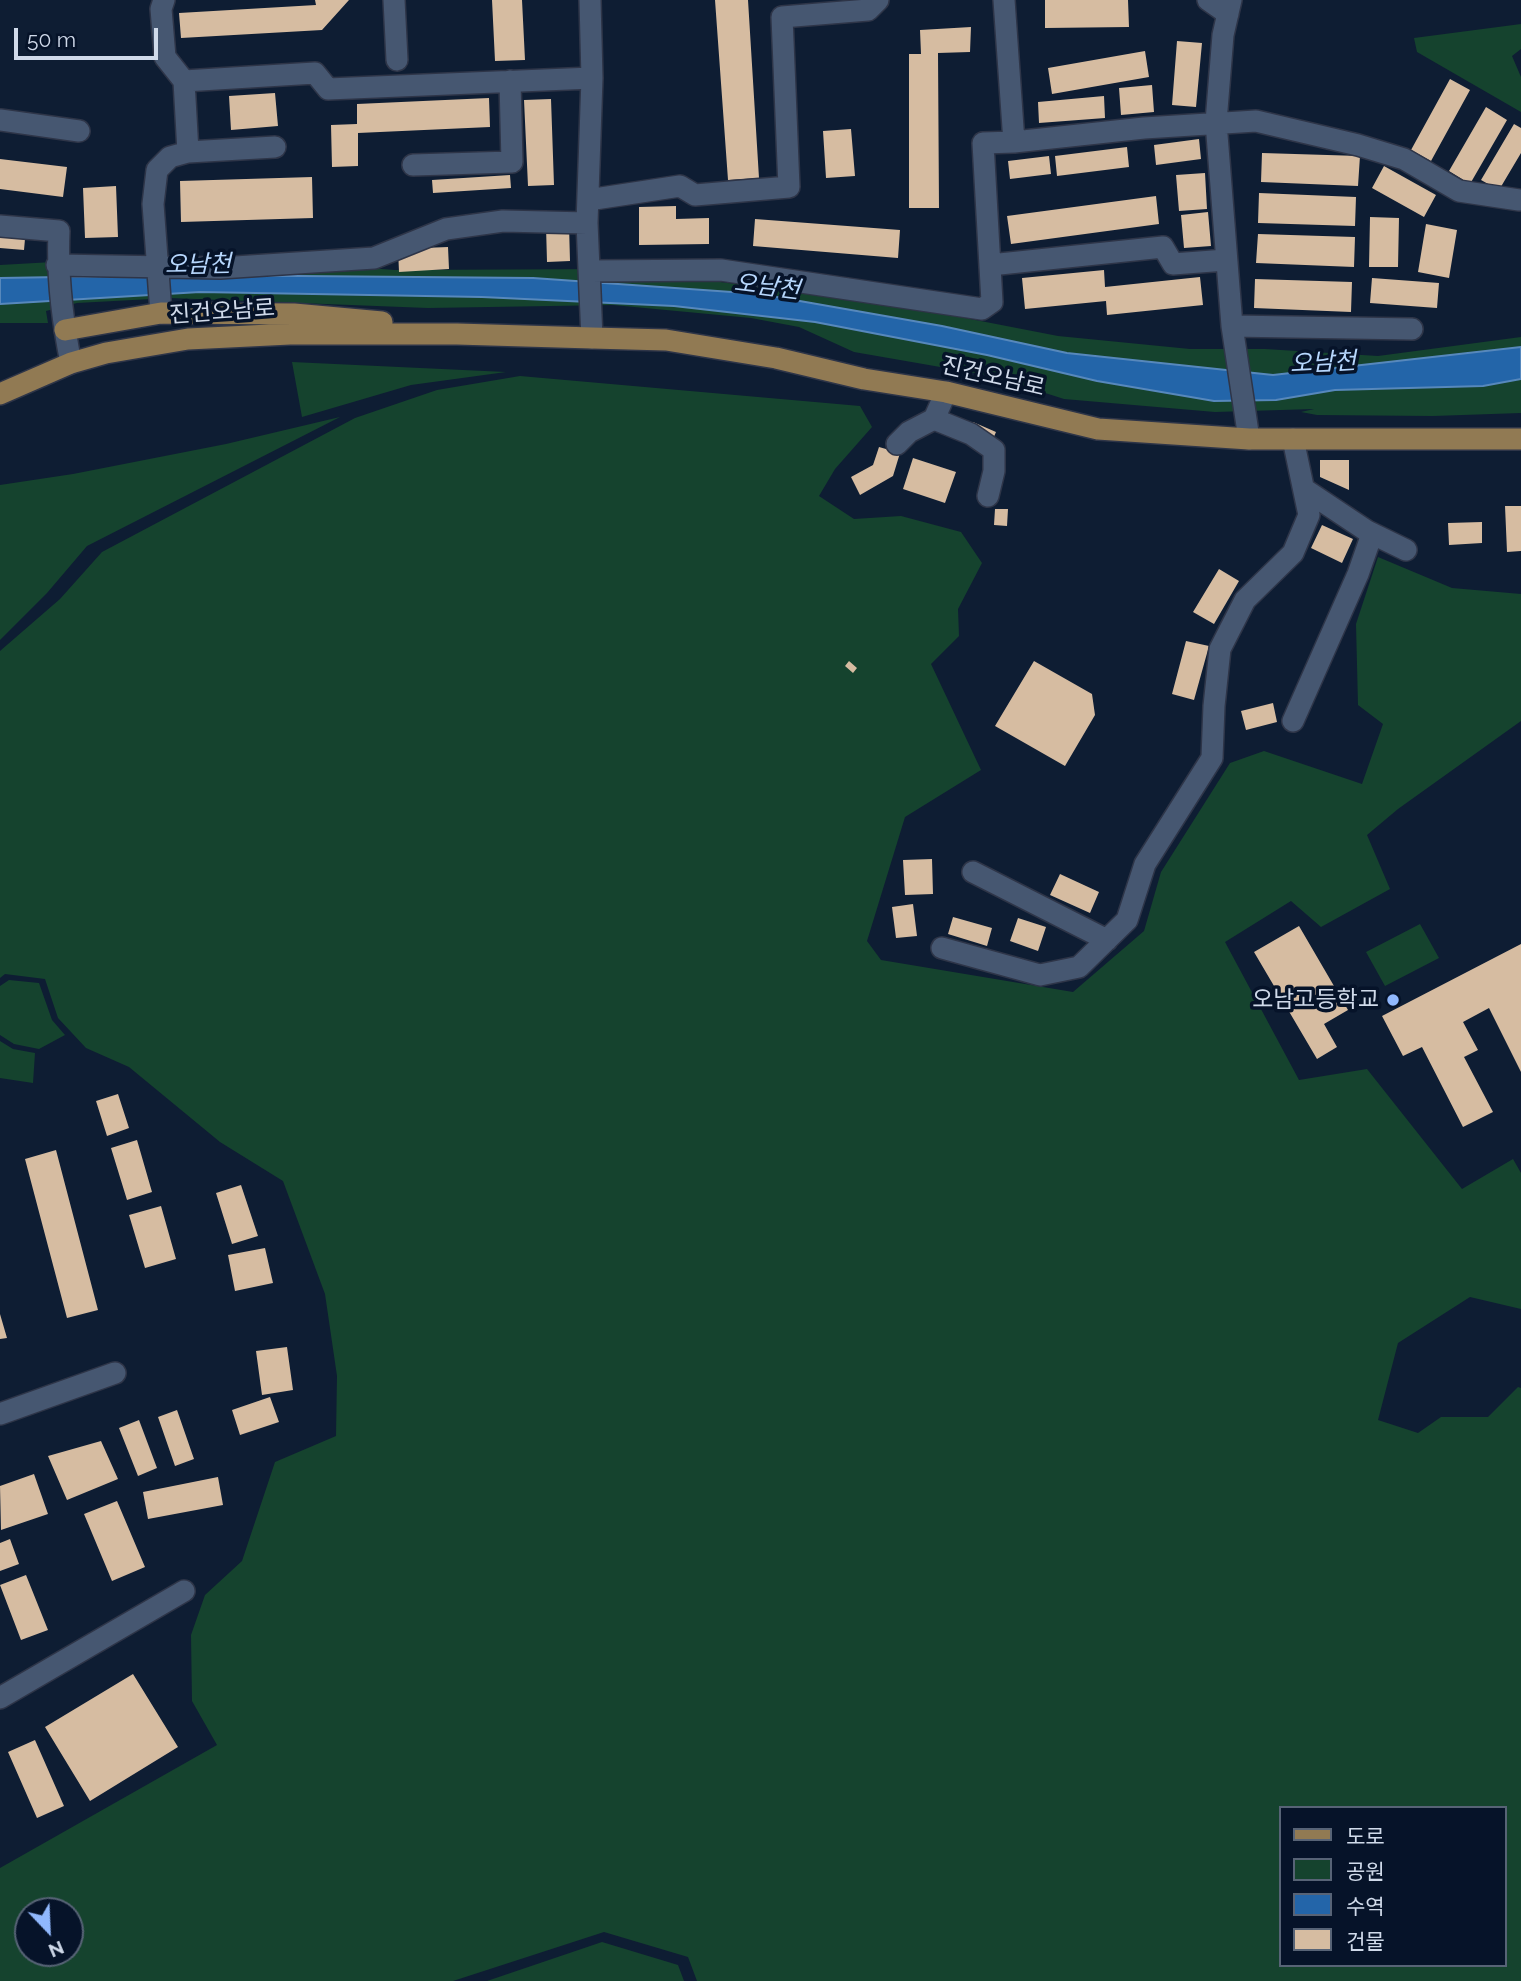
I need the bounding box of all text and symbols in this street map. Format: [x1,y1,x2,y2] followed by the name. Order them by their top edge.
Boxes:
[18,14,161,58] scale bar
[27,27,76,52] text: 50 m
[165,250,231,280] water label: 오남천
[732,269,802,305] water label: 오남천
[168,295,276,329] street label: 진건오남로
[1289,347,1357,379] water label: 오남천
[938,352,1048,402] street label: 진건오남로
[1252,986,1379,1014] place label: 오남고등학교
[1385,992,1401,1008] marker: 오남고등학교
[1280,1806,1507,1967] legend
[1346,1824,1385,1849] text: 도로
[1346,1859,1385,1884] text: 공원
[1346,1894,1385,1919] text: 수역
[14,1897,84,1967] north arrow
[1346,1929,1385,1954] text: 건물
[45,1937,67,1962] text: N

